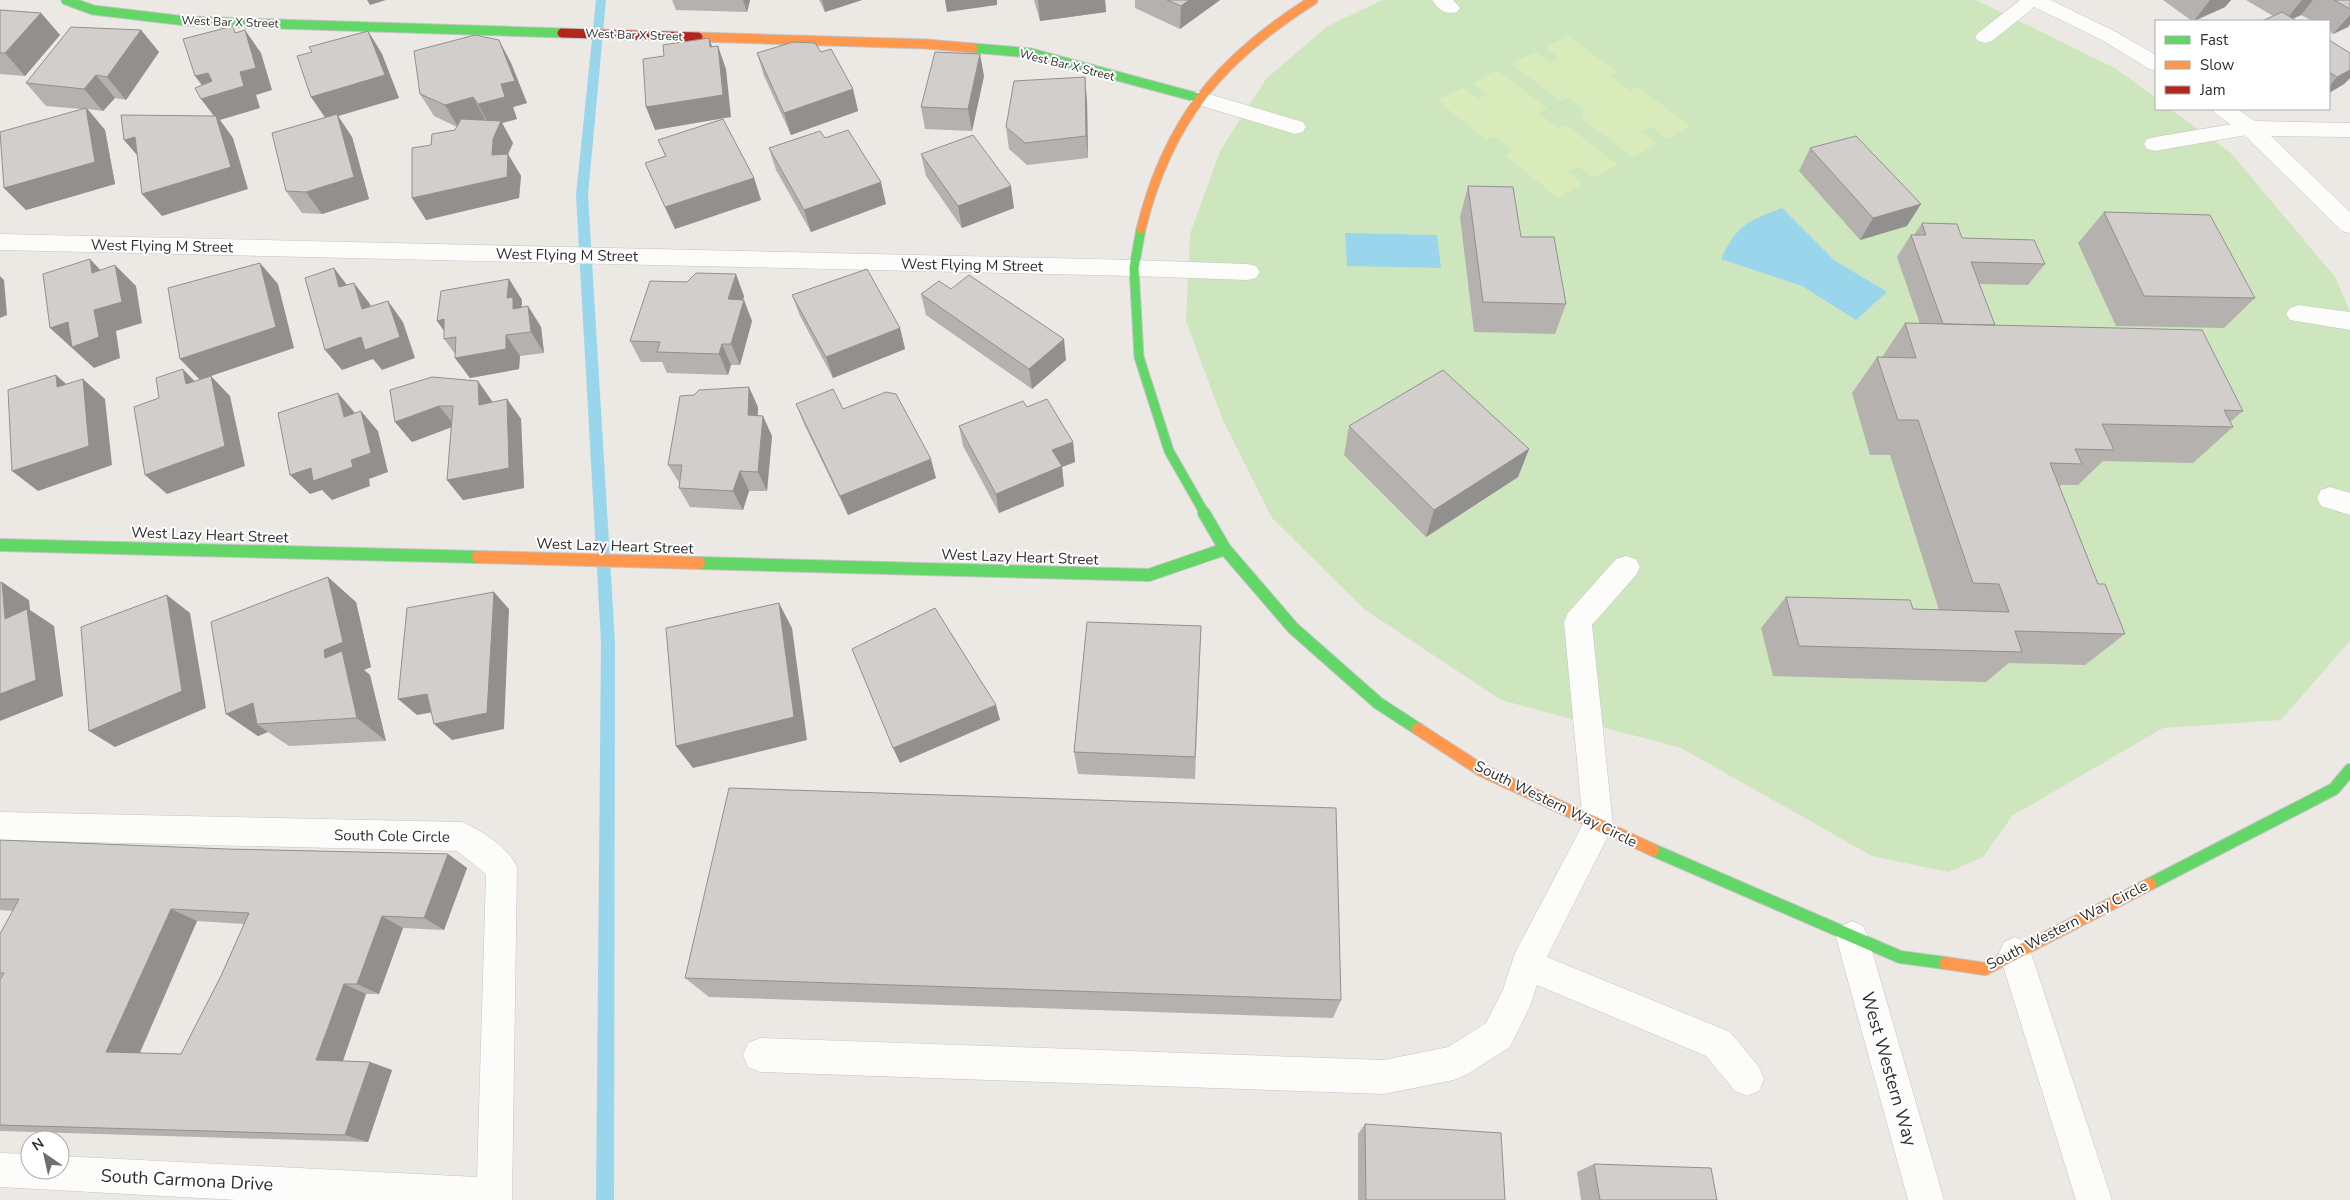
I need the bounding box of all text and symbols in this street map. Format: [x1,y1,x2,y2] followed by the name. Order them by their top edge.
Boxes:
[181,12,280,32] street label: West Bar X Street
[2155,20,2330,110] legend
[585,25,684,45] street label: West Bar X Street
[2200,30,2229,50] text: Fast
[1018,45,1117,85] street label: West Bar X Street
[2200,55,2235,75] text: Slow
[2199,80,2226,100] text: Jam
[91,235,234,257] street label: West Flying M Street
[496,244,639,266] street label: West Flying M Street
[901,254,1044,276] street label: West Flying M Street
[131,522,290,548] street label: West Lazy Heart Street
[536,533,695,559] street label: West Lazy Heart Street
[941,544,1100,570] street label: West Lazy Heart Street
[1471,756,1641,852] street label: South Western Way Circle
[334,825,450,847] street label: South Cole Circle
[1983,876,2151,974] street label: South Western Way Circle
[1856,989,1923,1150] street label: West Western Way
[20,1130,70,1180] north arrow
[28,1134,48,1155] text: N
[100,1163,274,1197] street label: South Carmona Drive

